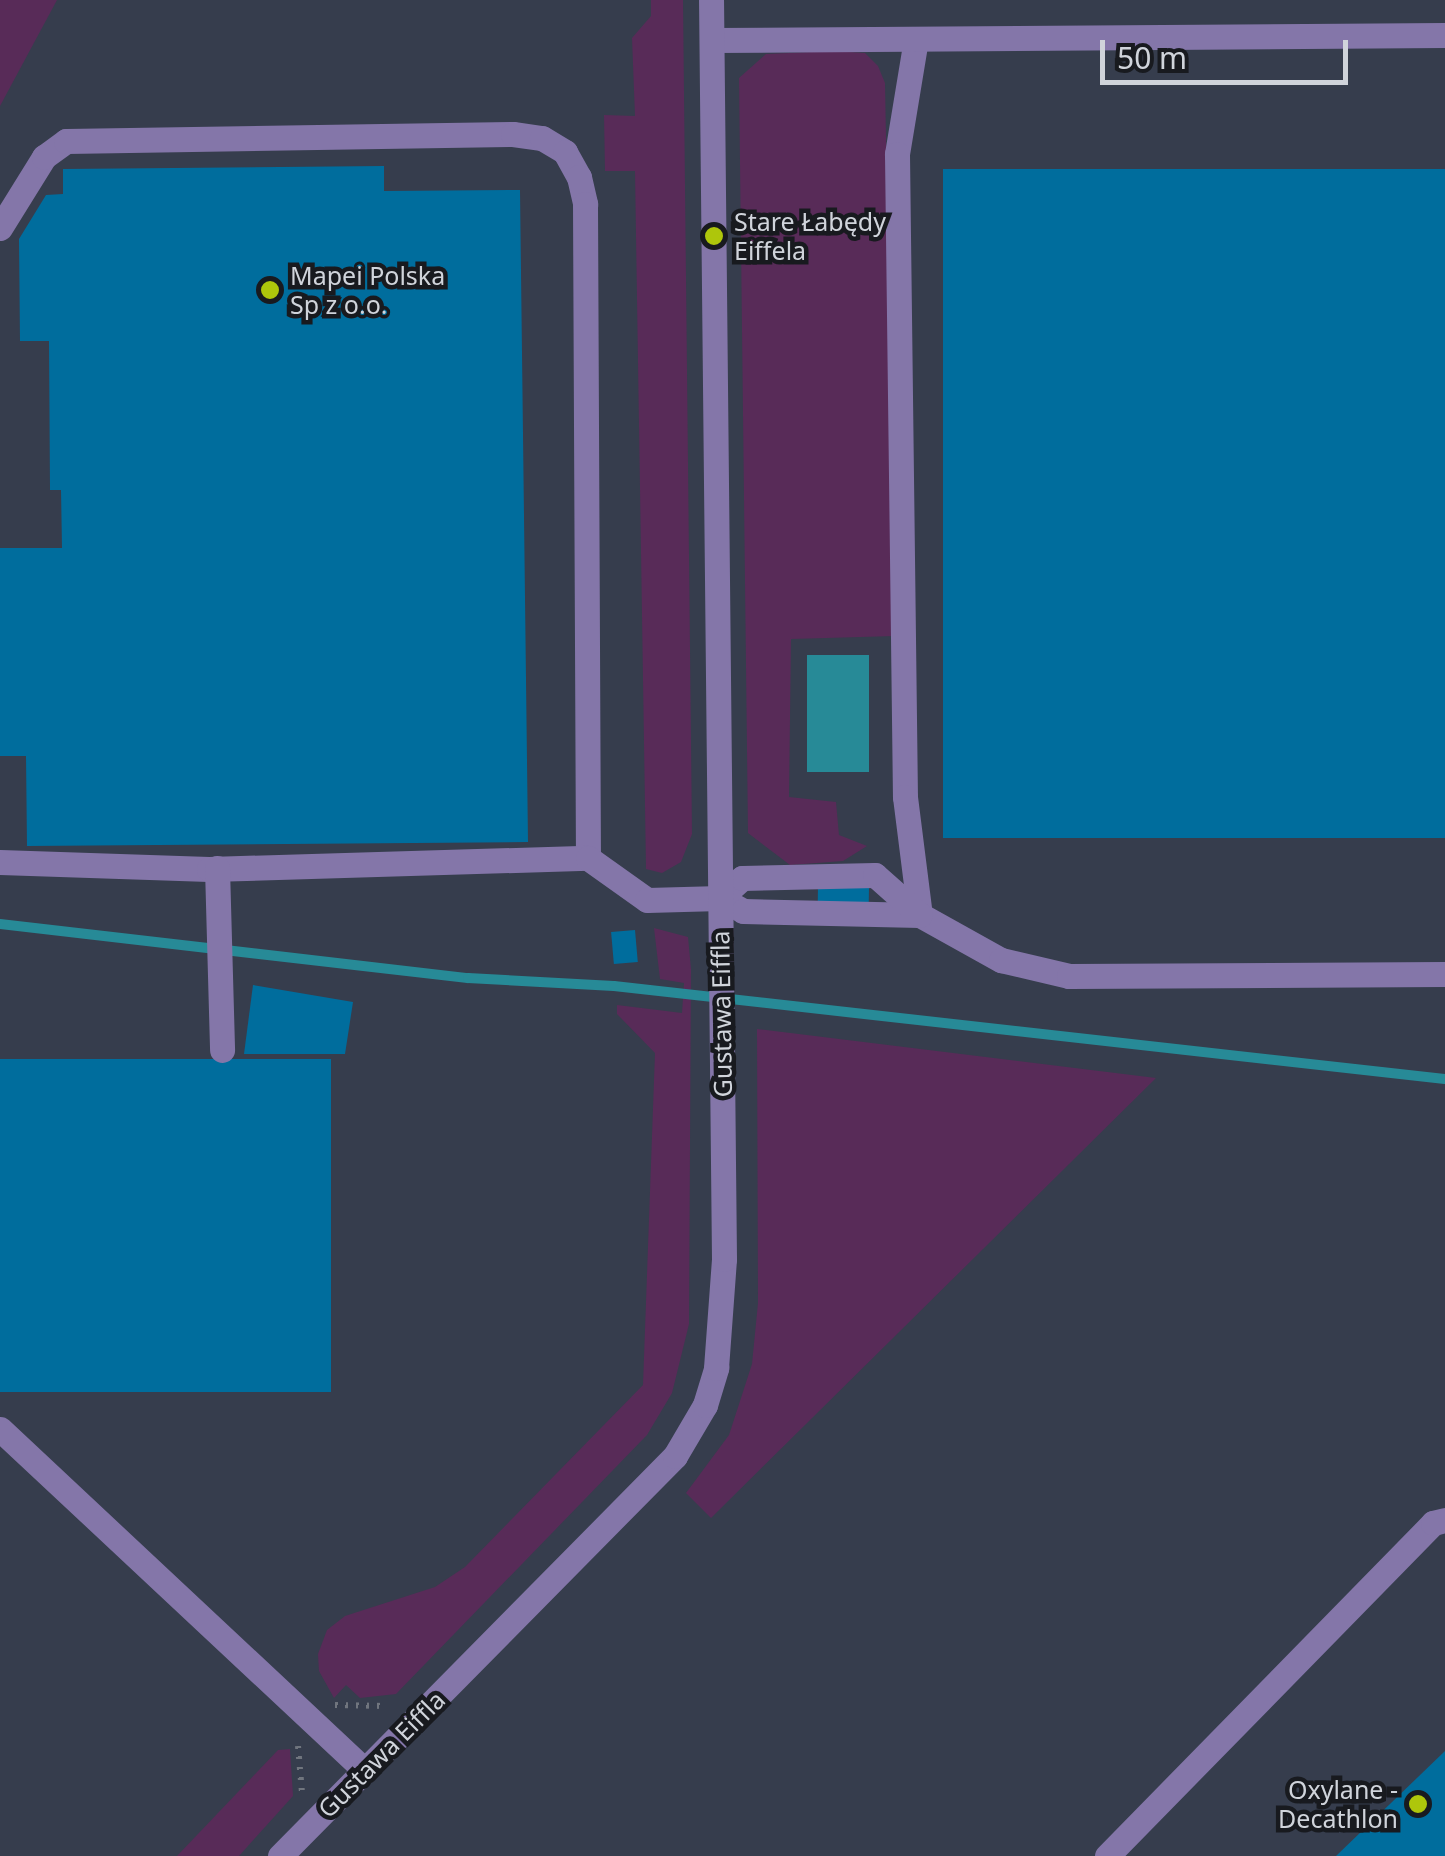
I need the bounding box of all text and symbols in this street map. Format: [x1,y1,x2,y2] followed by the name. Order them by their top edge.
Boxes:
[1105,20,1352,82] scale bar
[1117,37,1187,78] text: 50 m
[734,207,886,266] place label: Stare Łabędy Eiffela
[703,225,725,247] marker: Stare Łabędy Eiffela
[290,261,445,320] place label: Mapei Polska Sp z o.o.
[259,279,281,301] marker: Mapei Polska Sp z o.o.
[705,930,737,1098] street label: Gustawa Eiffla
[311,1684,451,1824] street label: Gustawa Eiffla
[1278,1775,1398,1834] place label: Oxylane - Decathlon
[1407,1793,1429,1815] marker: Oxylane - Decathlon

